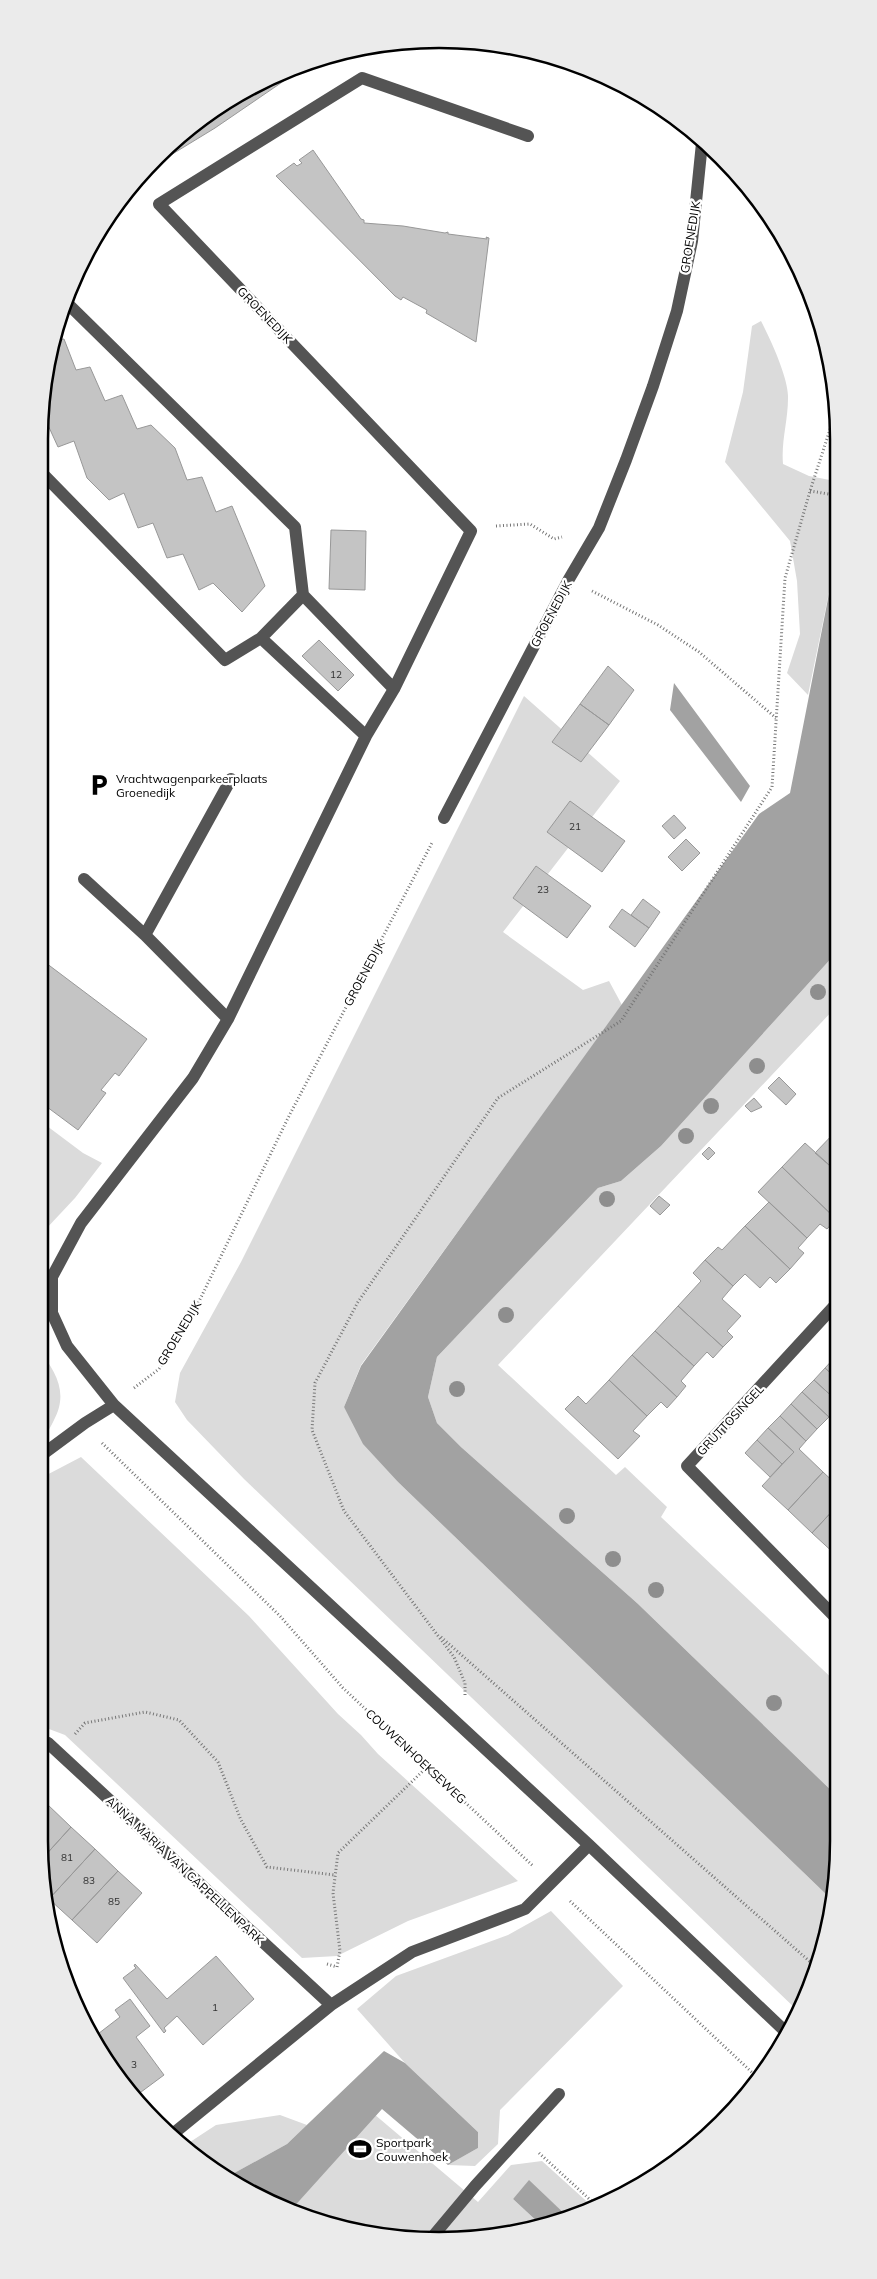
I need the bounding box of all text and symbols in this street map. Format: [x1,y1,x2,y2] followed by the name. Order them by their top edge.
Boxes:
[677,199,703,274] street label: GROENEDIJK
[234,284,296,347] street label: GROENEDIJK
[527,578,575,650] street label: GROENEDIJK
[330,668,342,681] house number: 12
[116,771,268,800] place label: Vrachtwagenparkeerplaats Groenedijk
[86,772,112,798] parking icon: Vrachtwagenparkeerplaats Groenedijk
[569,820,581,833] house number: 21
[537,883,549,896] house number: 23
[340,937,388,1009] street label: GROENEDIJK
[154,1298,204,1368] street label: GROENEDIJK
[693,1381,767,1458] street label: GRUTTOSINGEL
[363,1706,469,1806] street label: COUWENHOEKSEWEG
[103,1793,267,1947] street label: ANNA MARIA VAN CAPPELLENPARK
[61,1851,73,1864] house number: 81
[83,1874,95,1887] house number: 83
[108,1895,120,1908] house number: 85
[212,2001,218,2014] house number: 1
[131,2058,137,2071] house number: 3
[376,2135,449,2164] place label: Sportpark Couwenhoek
[347,2136,373,2162] sports icon: Sportpark Couwenhoek

